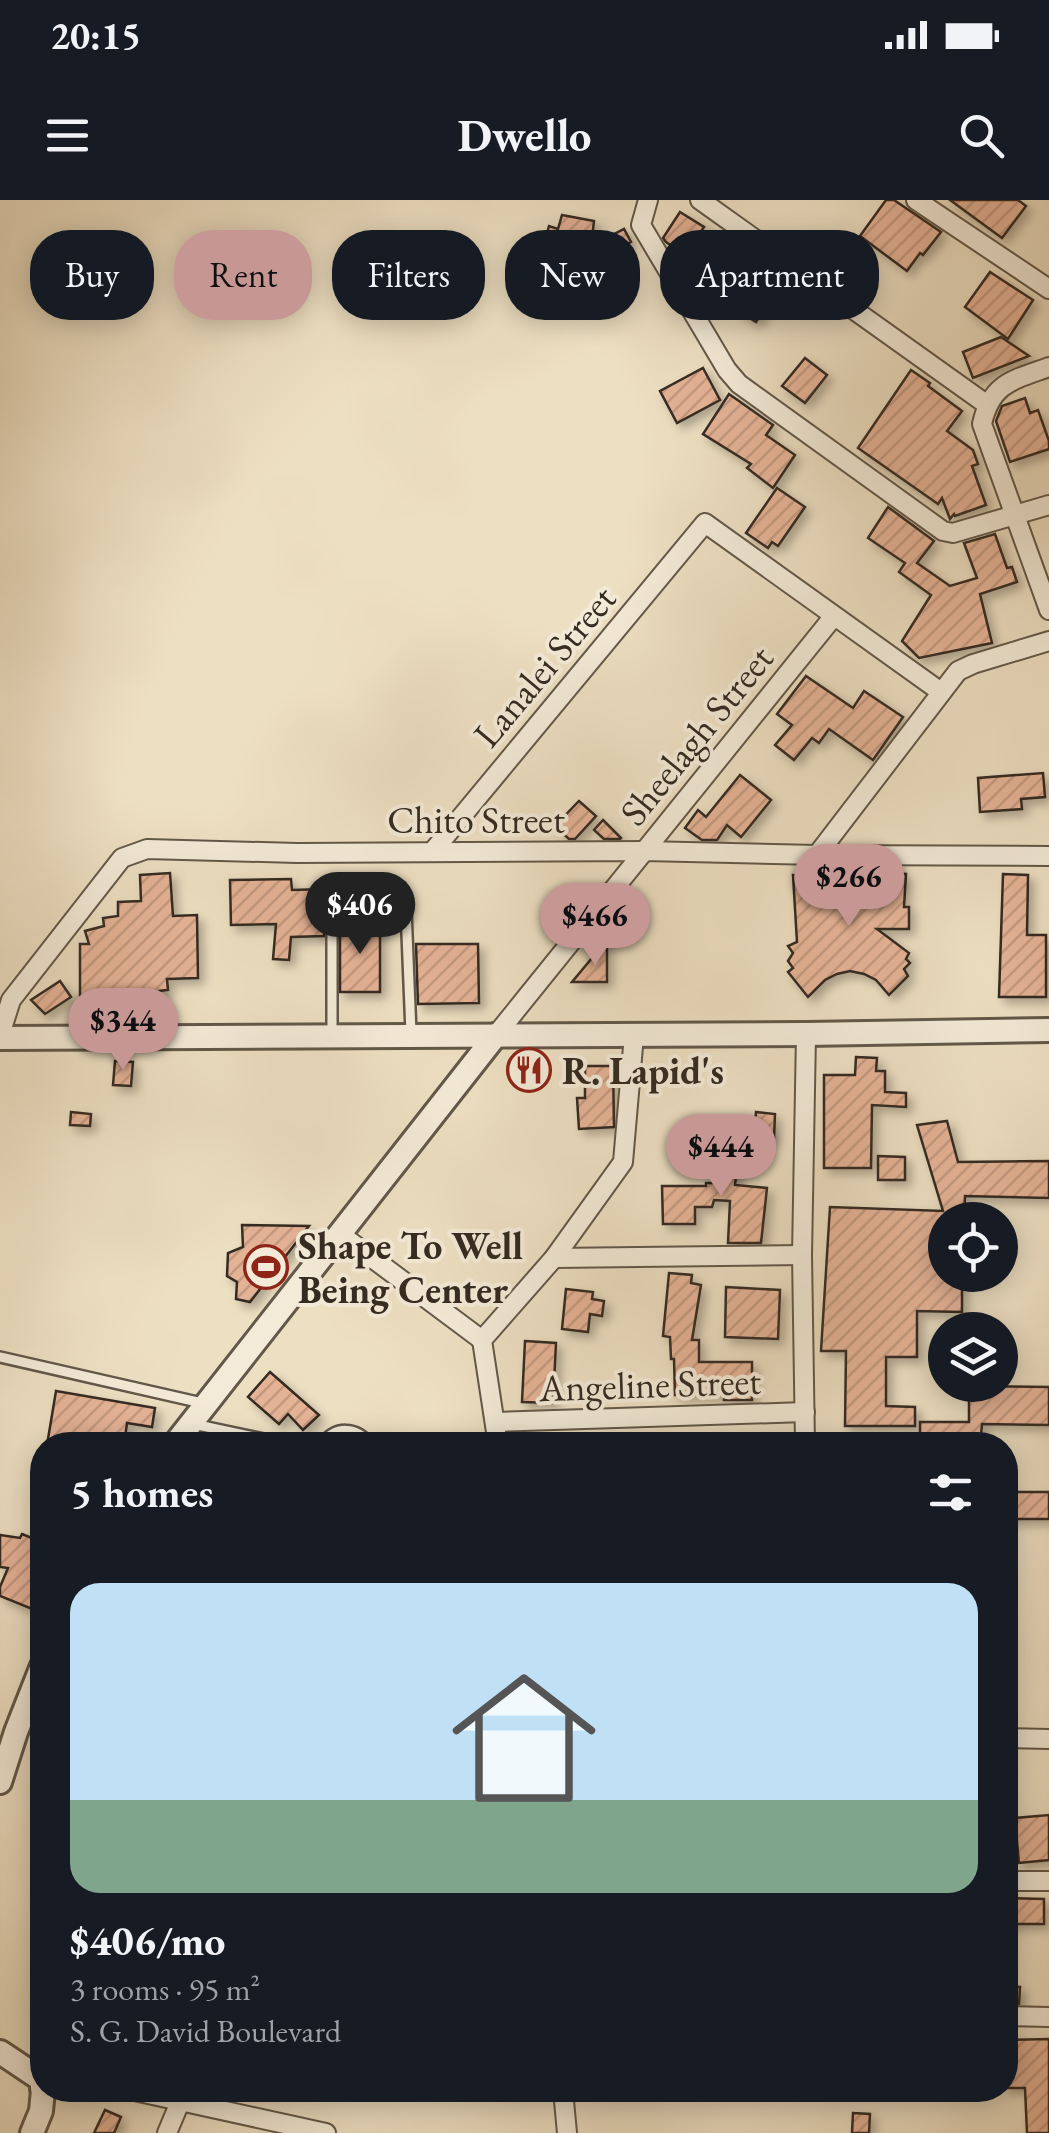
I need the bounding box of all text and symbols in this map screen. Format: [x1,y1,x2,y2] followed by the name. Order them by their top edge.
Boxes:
[50,11,141,60] text: 20:15
[458,106,591,164] text: Dwello
[40,108,95,163] icon: menu
[954,108,1009,163] icon: search
[30,230,154,320] chip: Buy
[174,230,312,320] chip: Rent
[332,230,485,320] chip: Filters
[505,230,640,320] chip: New
[660,230,879,320] chip: Apartment
[462,575,626,757] street label: Lanalei Street
[608,635,784,835] street label: Sheelagh Street
[387,795,565,844] street label: Chito Street
[790,844,908,929] pin: $266
[816,855,882,897] text: $266
[301,872,419,957] pin: $406
[327,883,393,925] text: $406
[536,883,654,968] pin: $466
[562,894,628,936] text: $466
[64,988,182,1073] pin: $344
[90,999,156,1041] text: $344
[562,1046,724,1095] place label: R. Lapid's
[506,1047,552,1093] restaurant icon: R. Lapid's
[662,1114,780,1199] pin: $444
[688,1125,754,1167] text: $444
[928,1202,1018,1402] map controls
[928,1202,1018,1292] button: locate
[298,1221,523,1314] place label: Shape To Well Being Center
[243,1244,289,1290] sports icon: Shape To Well Being Center
[928,1312,1018,1402] button: layers
[537,1356,762,1412] street label: Angeline Street
[70,1465,213,1520] text: 5 homes
[923,1465,978,1520] icon: filters
[434,1648,614,1828] icon: home
[70,1913,226,1968] text: $406/mo
[70,1968,260,2010] text: 3 rooms · 95 m²
[70,2010,341,2052] text: S. G. David Boulevard

